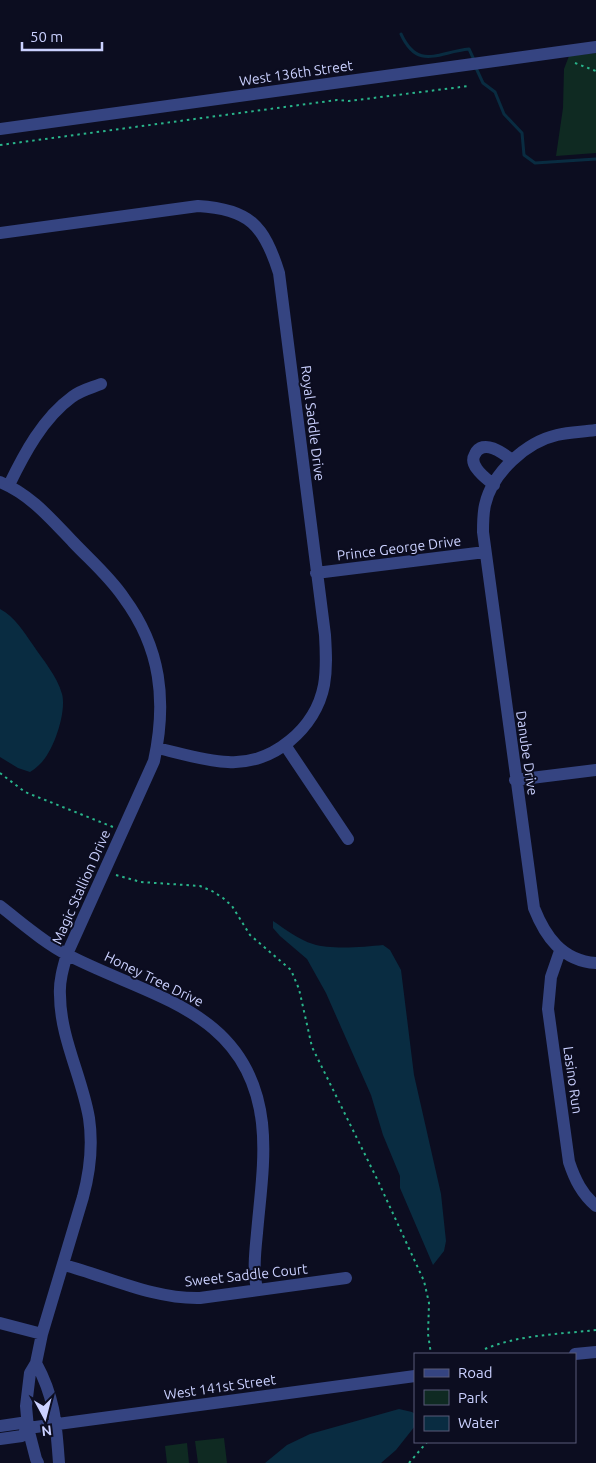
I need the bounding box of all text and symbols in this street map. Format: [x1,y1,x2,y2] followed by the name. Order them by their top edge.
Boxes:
[22,20,102,52] scale bar
[30,28,63,45] text: 50 m
[238,57,354,89] street label: West 136th Street
[298,364,328,482] street label: Royal Saddle Drive
[336,532,462,564] street label: Prince George Drive
[513,710,541,796] street label: Danube Drive
[49,827,113,947] street label: Magic Stallion Drive
[102,948,206,1010] street label: Honey Tree Drive
[560,1045,586,1115] street label: Lasino Run
[184,1261,309,1289] street label: Sweet Saddle Court
[414,1353,576,1443] legend
[458,1364,493,1381] text: Road
[163,1371,277,1403] street label: West 141st Street
[458,1389,488,1406] text: Park
[20,1393,70,1443] north arrow
[458,1414,499,1431] text: Water
[40,1422,53,1439] text: N

